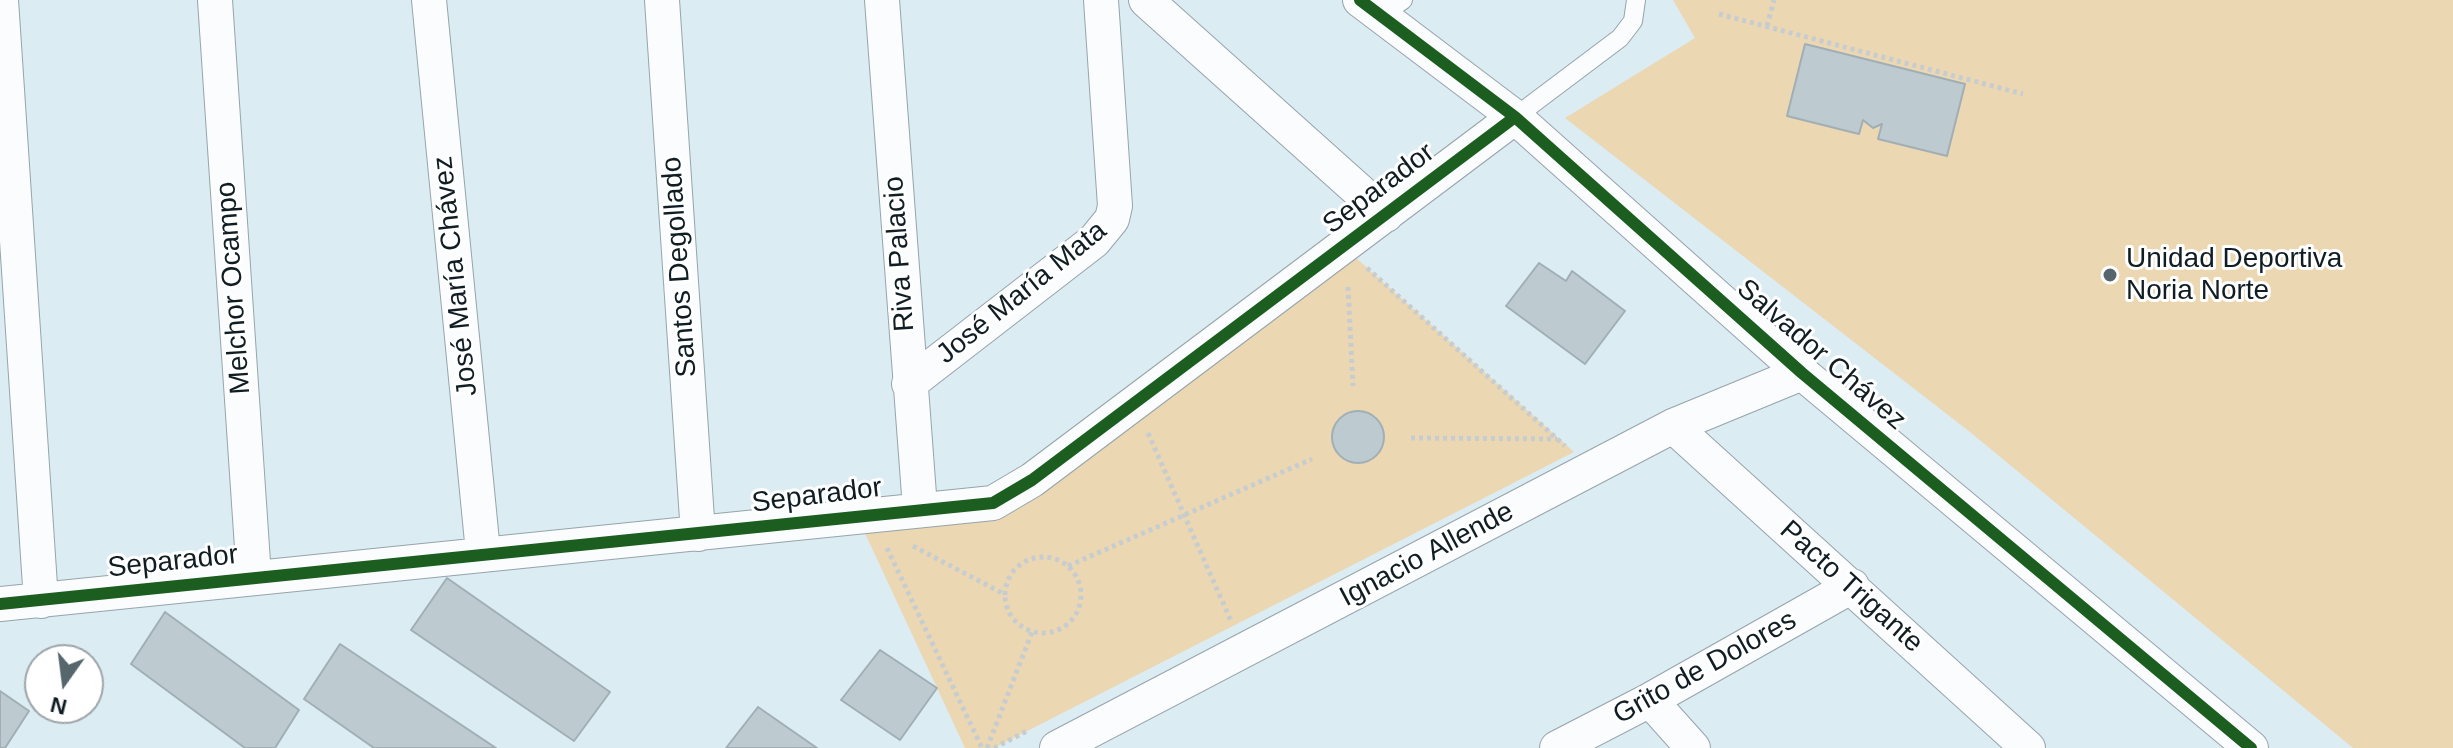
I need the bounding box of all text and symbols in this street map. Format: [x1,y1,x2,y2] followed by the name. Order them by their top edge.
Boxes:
[1317,136,1441,242] street label: Separador
[427,154,485,398] street label: José María Chávez
[656,156,704,378] street label: Santos Degollado
[878,175,922,333] street label: Riva Palacio
[210,180,258,396] street label: Melchor Ocampo
[930,214,1114,372] street label: José María Mata
[2126,242,2342,308] place label: Unidad Deportiva Noria Norte
[2101,266,2119,284] marker: Unidad Deportiva Noria Norte
[1730,272,1912,438] street label: Salvador Chávez
[750,471,884,521] street label: Separador
[1335,495,1519,615] street label: Ignacio Allende
[1772,514,1930,660] street label: Pacto Trigante
[106,538,240,586] street label: Separador
[1608,604,1802,732] street label: Grito de Dolores
[24,644,104,724] north arrow
[48,692,69,720] text: N

